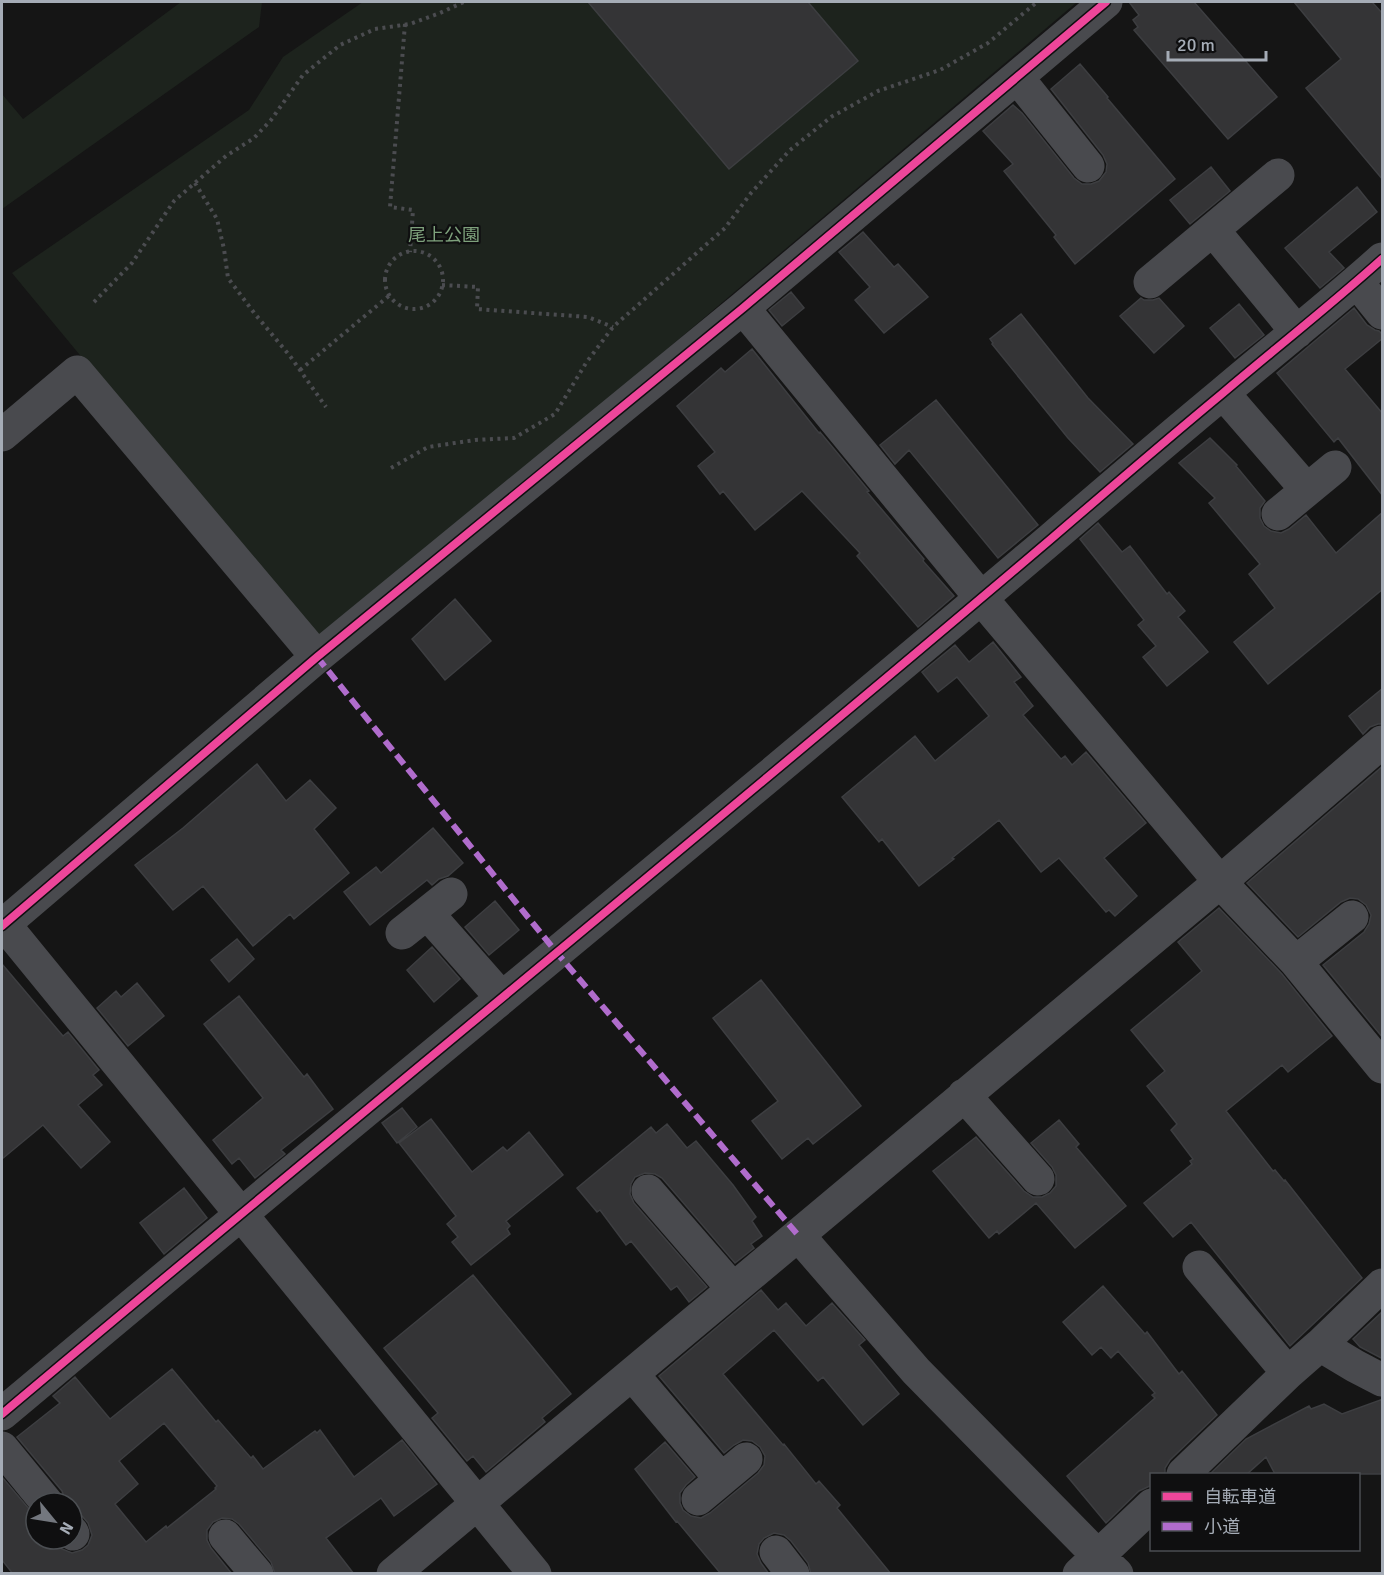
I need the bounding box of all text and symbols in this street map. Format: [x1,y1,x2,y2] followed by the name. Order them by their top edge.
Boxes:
[1168,24,1266,62] scale bar
[1177,34,1215,56] text: 20 m
[408,224,480,246] park label: 尾上公園
[1150,1473,1360,1551] legend
[1204,1486,1276,1508] text: 自転車道
[24,1491,84,1551] north arrow
[1204,1516,1240,1538] text: 小道
[55,1518,78,1538] text: N

